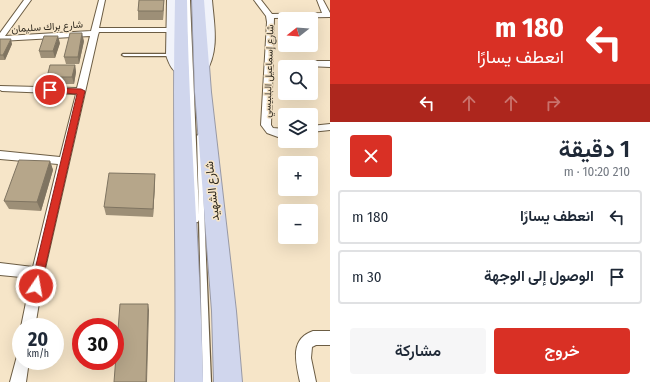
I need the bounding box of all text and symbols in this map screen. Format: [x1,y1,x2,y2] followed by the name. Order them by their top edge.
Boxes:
[495,11,564,44] text: 180 m
[278,12,318,52] north arrow
[278,12,318,244] map controls
[578,16,630,68] icon: left
[11,18,83,35] street label: شارع براك سليمان
[261,24,279,118] street label: شارع إسماعيل البلبيسي
[477,46,564,68] text: انعطف يسارًا
[278,60,318,100] button: search
[33,73,67,107] pin
[39,79,61,101] icon: arrive
[416,92,438,114] icon: left
[458,92,480,114] icon: ahead
[500,92,522,114] icon: ahead
[542,92,564,114] icon: right
[278,108,318,148] button: layers
[350,135,392,177] button: close
[559,135,630,163] text: 1 دقيقة
[278,156,318,196] button: +
[202,160,224,222] street label: شارع الشهيد
[564,164,630,179] text: 210 m · 10:20
[278,204,318,244] button: −
[606,206,628,228] icon: left
[520,207,594,225] text: انعطف يسارًا
[352,208,388,226] text: 180 m
[15,265,57,307] position arrow
[606,266,628,288] icon: arrive
[484,267,594,285] text: الوصول إلى الوجهة
[352,268,382,286] text: 30 m
[72,318,124,370] speed limit sign: 30
[28,327,48,351] text: 20
[350,328,486,374] button: مشاركة
[494,328,630,374] button: خروج
[27,348,49,360] text: km/h

